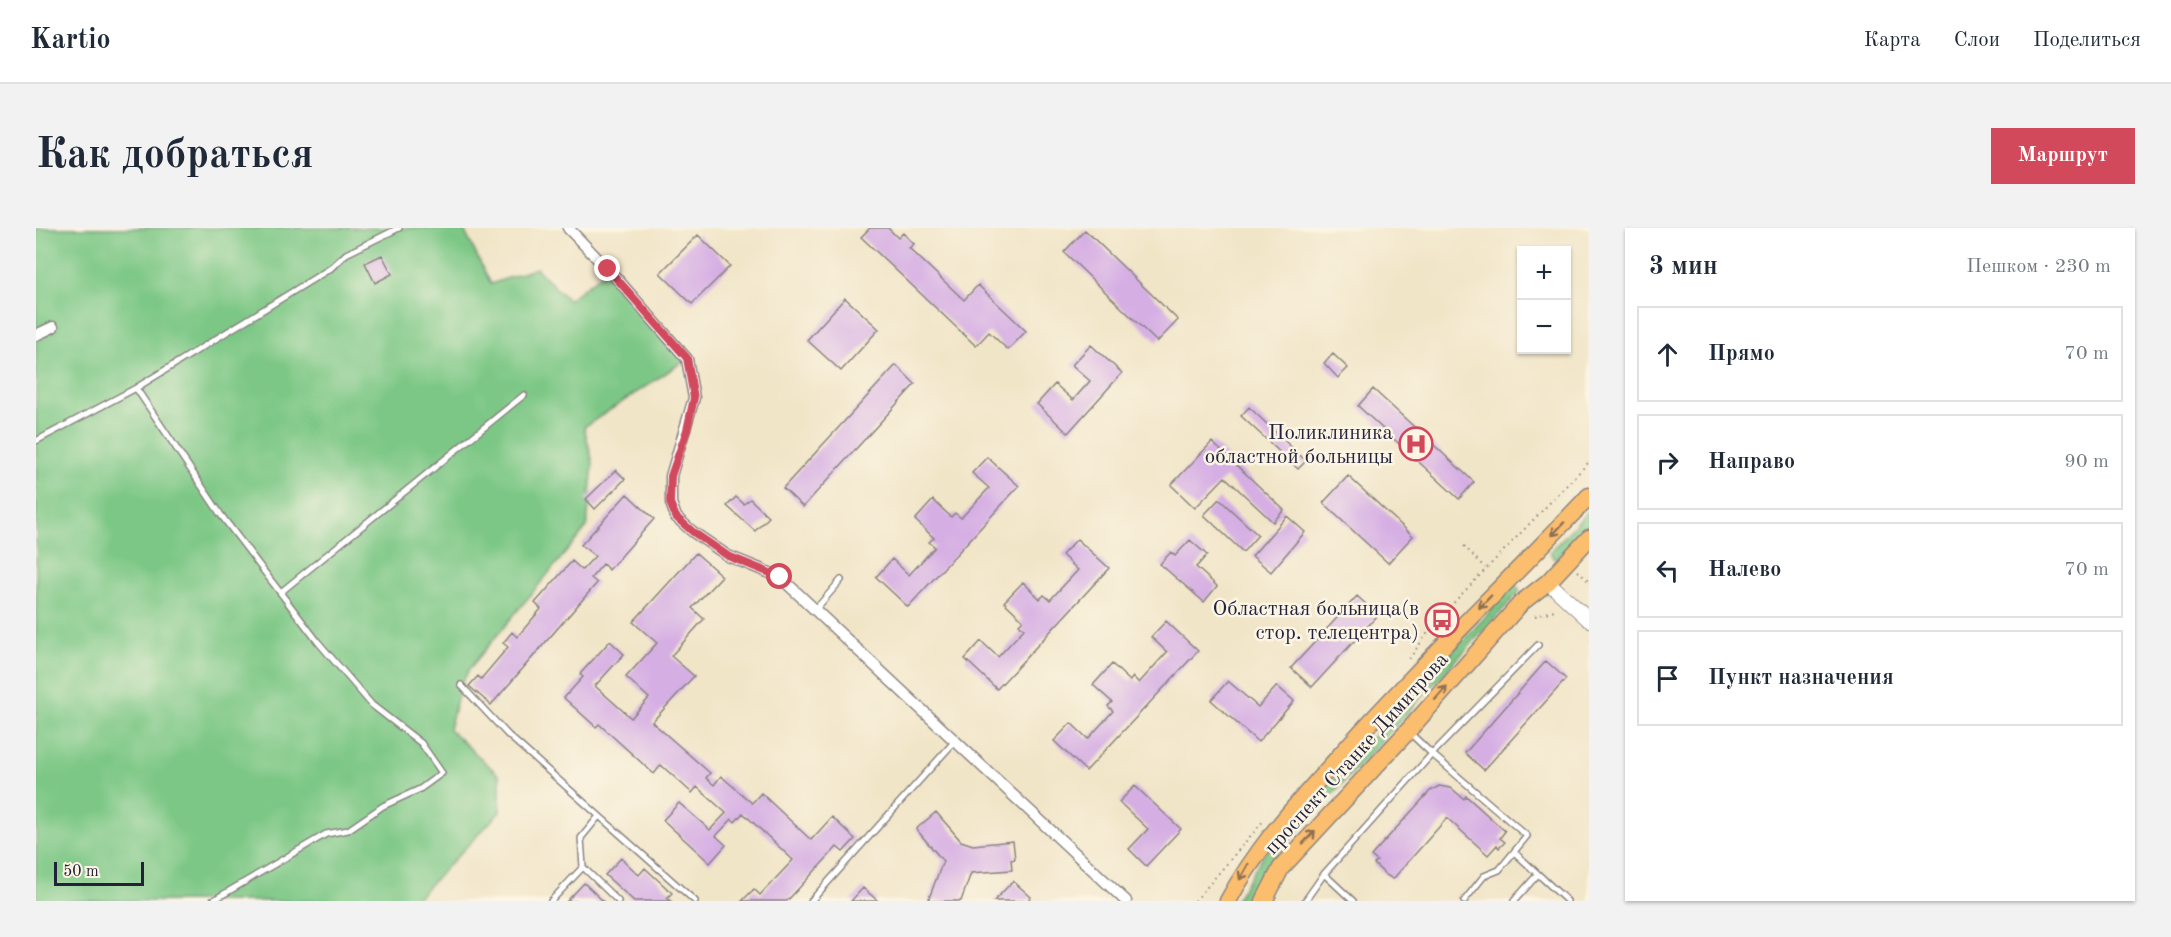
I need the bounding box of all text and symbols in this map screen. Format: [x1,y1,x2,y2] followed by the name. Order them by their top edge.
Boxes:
[30,27,111,55] text: Kartio
[1864,30,1921,51] text: Карта
[1954,30,2000,51] text: Слои
[2033,30,2141,51] text: Поделиться
[1991,128,2135,184] button: Маршрут
[36,135,313,177] text: Как добраться
[1517,246,1571,354] map controls
[1517,246,1571,300] button: +
[1649,254,1718,280] text: 3 мин
[594,255,620,281] route end
[1966,257,2111,277] text: Пешком · 230 m
[1517,300,1571,354] button: −
[1651,338,1684,371] icon: ahead
[1708,343,1775,365] text: Прямо
[2064,344,2109,364] text: 70 m
[1205,423,1393,468] place label: Поликлиника областной больницы
[1398,426,1434,462] hospital icon: Поликлиника областной больницы
[1651,446,1684,479] icon: right
[1708,451,1795,473] text: Направо
[2064,452,2109,472] text: 90 m
[1551,521,1565,536] one-way arrow
[1651,554,1684,587] icon: left
[1708,559,1781,581] text: Налево
[2064,560,2109,580] text: 70 m
[766,563,792,589] route start
[1478,594,1492,609] one-way arrow
[1213,599,1419,644] place label: Областная больница(в стор. телецентра)
[1424,602,1460,638] bus stop icon: Областная больница(в стор. телецентра)
[1261,649,1453,859] street label: проспект Станке Димитрова
[1651,662,1684,695] icon: arrive
[1708,667,1894,689] text: Пункт назначения
[1434,686,1448,701] one-way arrow
[1302,830,1316,845] one-way arrow
[54,859,144,886] scale bar
[1238,863,1250,880] one-way arrow
[63,864,99,880] text: 50 m

